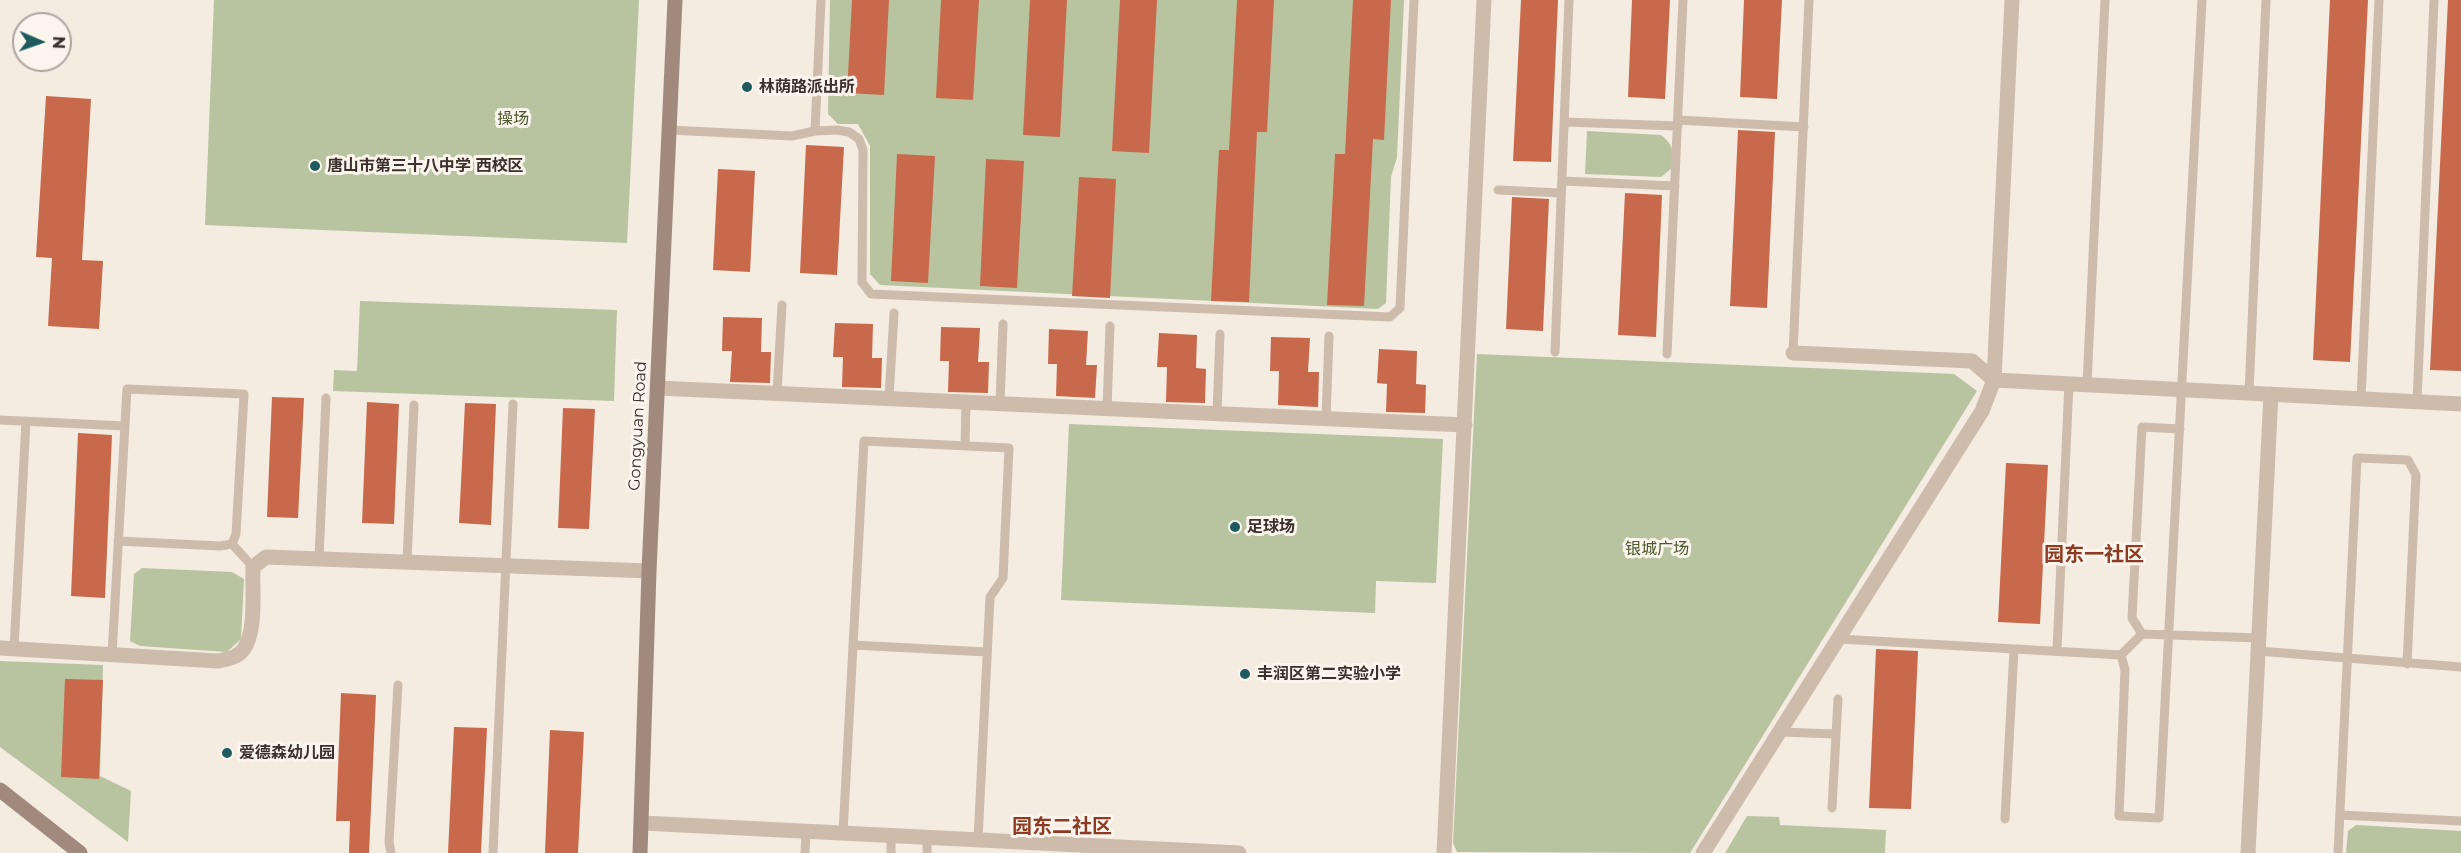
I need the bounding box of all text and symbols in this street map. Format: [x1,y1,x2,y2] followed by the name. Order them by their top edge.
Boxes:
[12,12,72,72] north arrow
[49,36,68,49] text: N
[759,77,855,97] place label: 林荫路派出所
[740,80,754,94] marker: 林荫路派出所
[497,109,529,129] park label: 操场
[327,156,524,176] place label: 唐山市第三十八中学 西校区
[308,159,322,173] marker: 唐山市第三十八中学 西校区
[625,361,651,491] street label: Gongyuan Road
[1247,517,1295,537] place label: 足球场
[1228,520,1242,534] marker: 足球场
[1625,539,1689,559] park label: 银城广场
[2044,543,2144,567] district label: 园东一社区
[1257,664,1401,684] place label: 丰润区第二实验小学
[1238,667,1252,681] marker: 丰润区第二实验小学
[239,743,335,763] place label: 爱德森幼儿园
[220,746,234,760] marker: 爱德森幼儿园
[1012,815,1112,839] district label: 园东二社区

